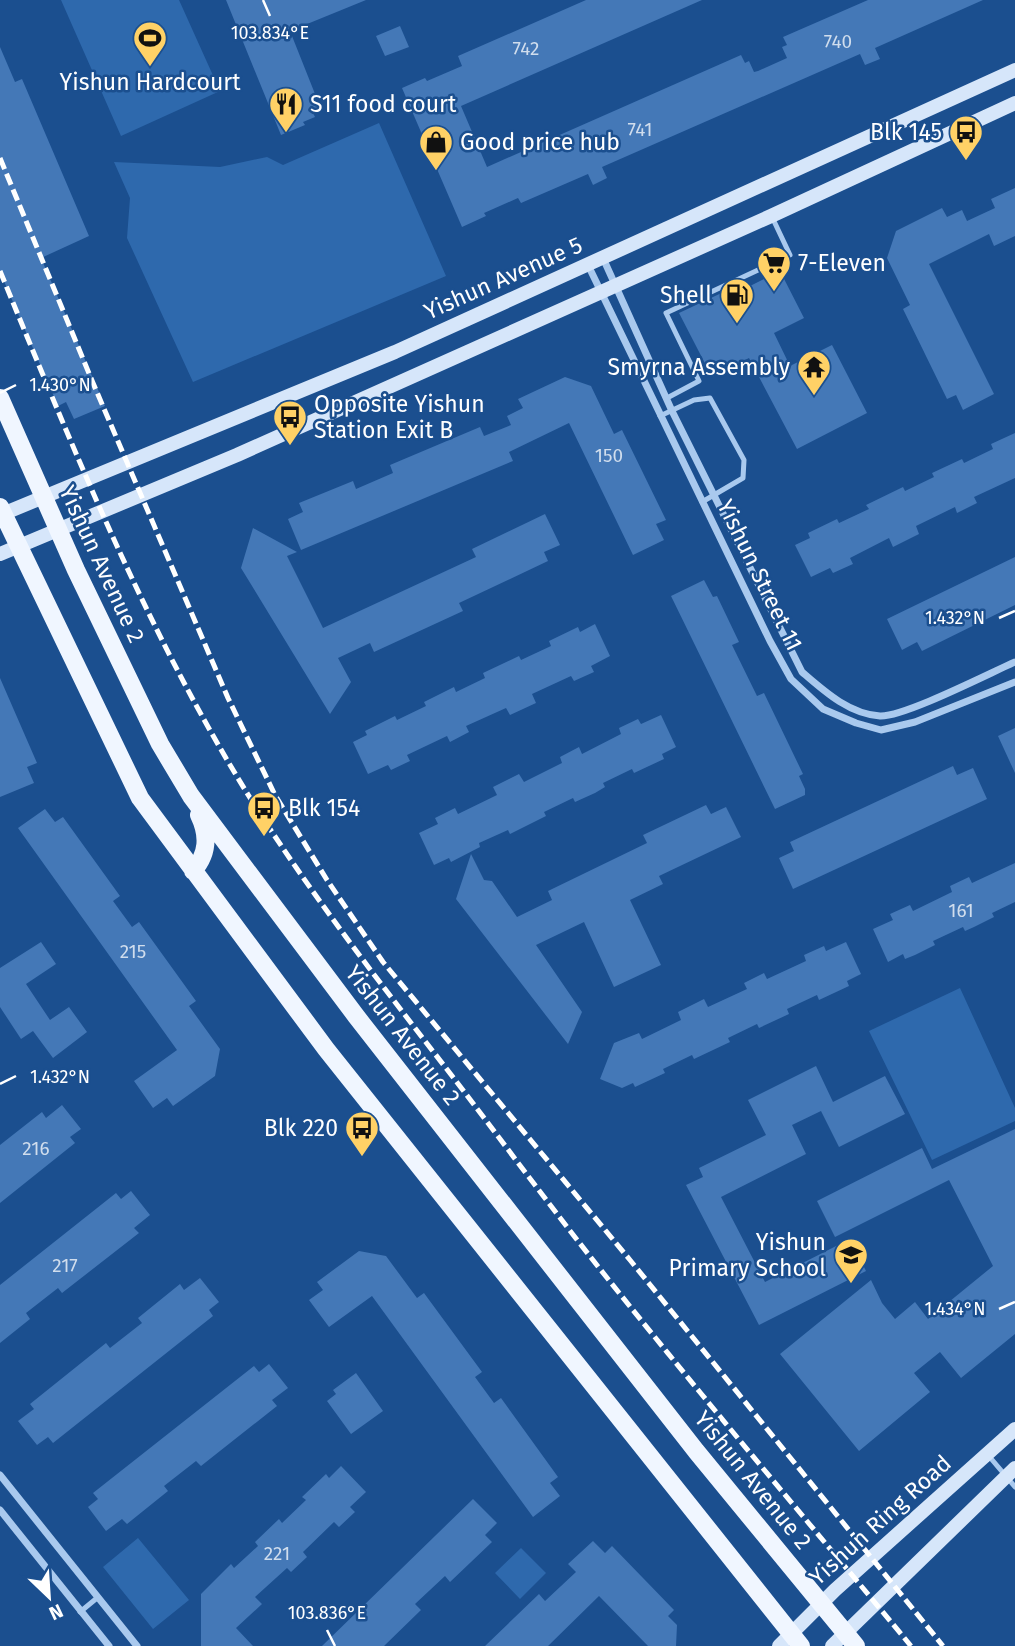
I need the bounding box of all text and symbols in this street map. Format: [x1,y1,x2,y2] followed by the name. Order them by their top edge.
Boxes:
[131,19,169,68] sports icon: Yishun Hardcourt
[231,22,309,44] text: 103.834°E
[824,30,852,53] house number: 740
[513,37,539,60] house number: 742
[60,68,241,96] place label: Yishun Hardcourt
[267,85,305,134] restaurant icon: S11 food court
[310,90,457,118] place label: S11 food court
[947,113,985,162] bus stop icon: Blk 145
[628,118,652,141] house number: 741
[870,118,942,146] place label: Blk 145
[417,123,455,172] shop icon: Good price hub
[460,128,620,156] place label: Good price hub
[420,231,586,325] street label: Yishun Avenue 5
[755,244,793,293] supermarket icon: 7-Eleven
[798,249,886,277] place label: 7-Eleven
[718,276,756,325] fuel station icon: Shell
[660,281,712,309] place label: Shell
[795,348,833,397] temple icon: Smyrna Assembly
[607,353,791,381] place label: Smyrna Assembly
[29,374,91,396] text: 1.430°N
[314,390,485,444] place label: Opposite Yishun Station Exit B
[271,398,309,447] bus stop icon: Opposite Yishun Station Exit B
[595,444,623,467] house number: 150
[53,481,151,647] street label: Yishun Avenue 2
[711,495,809,655] street label: Yishun Street 11
[925,607,985,629] text: 1.432°N
[245,789,283,838] bus stop icon: Blk 154
[288,794,360,822] place label: Blk 154
[948,899,974,922] house number: 161
[120,940,146,963] house number: 215
[340,959,466,1111] street label: Yishun Avenue 2
[30,1066,90,1088] text: 1.432°N
[343,1109,381,1158] bus stop icon: Blk 220
[264,1114,338,1142] place label: Blk 220
[22,1137,50,1160] house number: 216
[669,1228,826,1282] place label: Yishun Primary School
[832,1236,870,1285] school or university icon: Yishun Primary School
[52,1254,78,1277] house number: 217
[925,1298,985,1320] text: 1.434°N
[689,1405,817,1555] street label: Yishun Avenue 2
[803,1449,957,1591] street label: Yishun Ring Road
[264,1542,290,1565] house number: 221
[14,1562,84,1632] north arrow
[45,1599,67,1625] text: N
[288,1602,366,1624] text: 103.836°E

